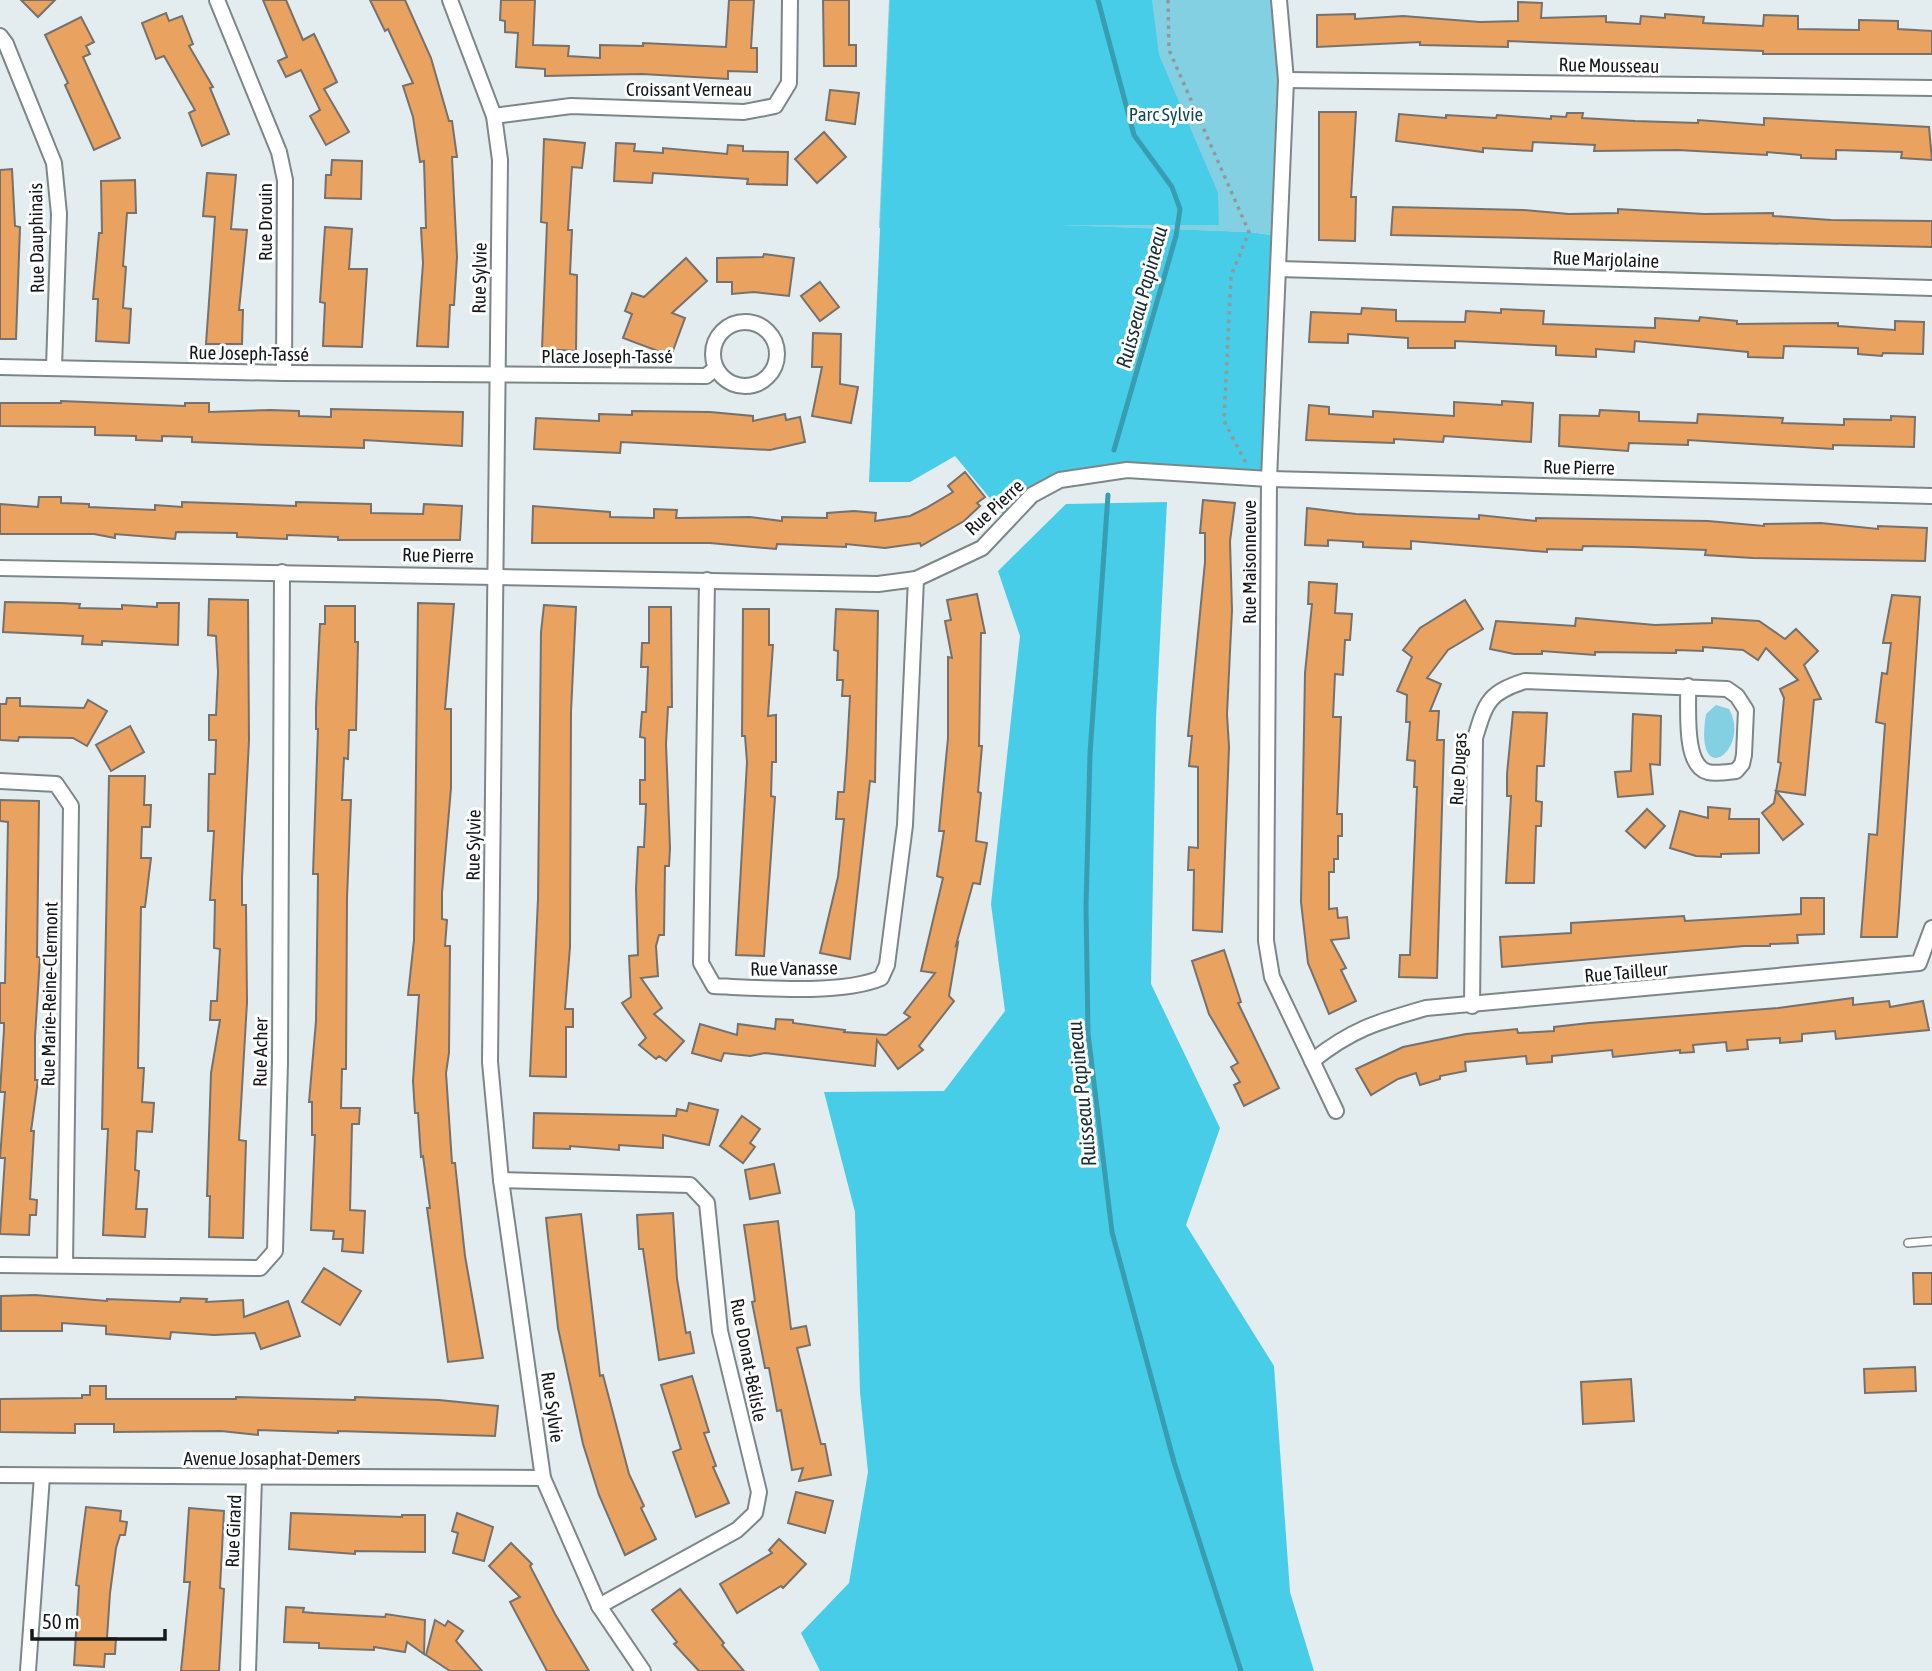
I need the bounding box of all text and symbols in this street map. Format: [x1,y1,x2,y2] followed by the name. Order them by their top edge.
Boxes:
[1558,53,1660,77] street label: Rue Mousseau
[626,78,752,100] street label: Croissant Verneau
[1129,103,1203,125] park label: Parc Sylvie
[24,182,48,293] street label: Rue Dauphinais
[254,183,276,261] street label: Rue Drouin
[1111,223,1171,371] water label: Ruisseau Papineau
[467,242,491,314] street label: Rue Sylvie
[1552,246,1660,272] street label: Rue Marjolaine
[189,341,309,365] street label: Rue Joseph-Tassé
[541,345,673,367] street label: Place Joseph-Tassé
[1543,455,1615,479] street label: Rue Pierre
[960,475,1028,539] street label: Rue Pierre
[1238,500,1260,624] street label: Rue Maisonneuve
[402,543,474,567] street label: Rue Pierre
[1445,732,1471,806] street label: Rue Dugas
[461,809,485,881] street label: Rue Sylvie
[36,901,62,1087] street label: Rue Marie-Reine-Clermont
[750,956,838,980] street label: Rue Vanasse
[1583,957,1669,987] street label: Rue Tailleur
[248,1017,272,1087] street label: Rue Acher
[1061,1020,1101,1168] water label: Ruisseau Papineau
[726,1297,772,1423] street label: Rue Donat-Bélisle
[537,1370,569,1444] street label: Rue Sylvie
[184,1447,361,1469] street label: Avenue Josaphat-Demers
[221,1494,245,1568] street label: Rue Girard
[32,1598,164,1642] scale bar
[42,1609,80,1633] text: 50 m

